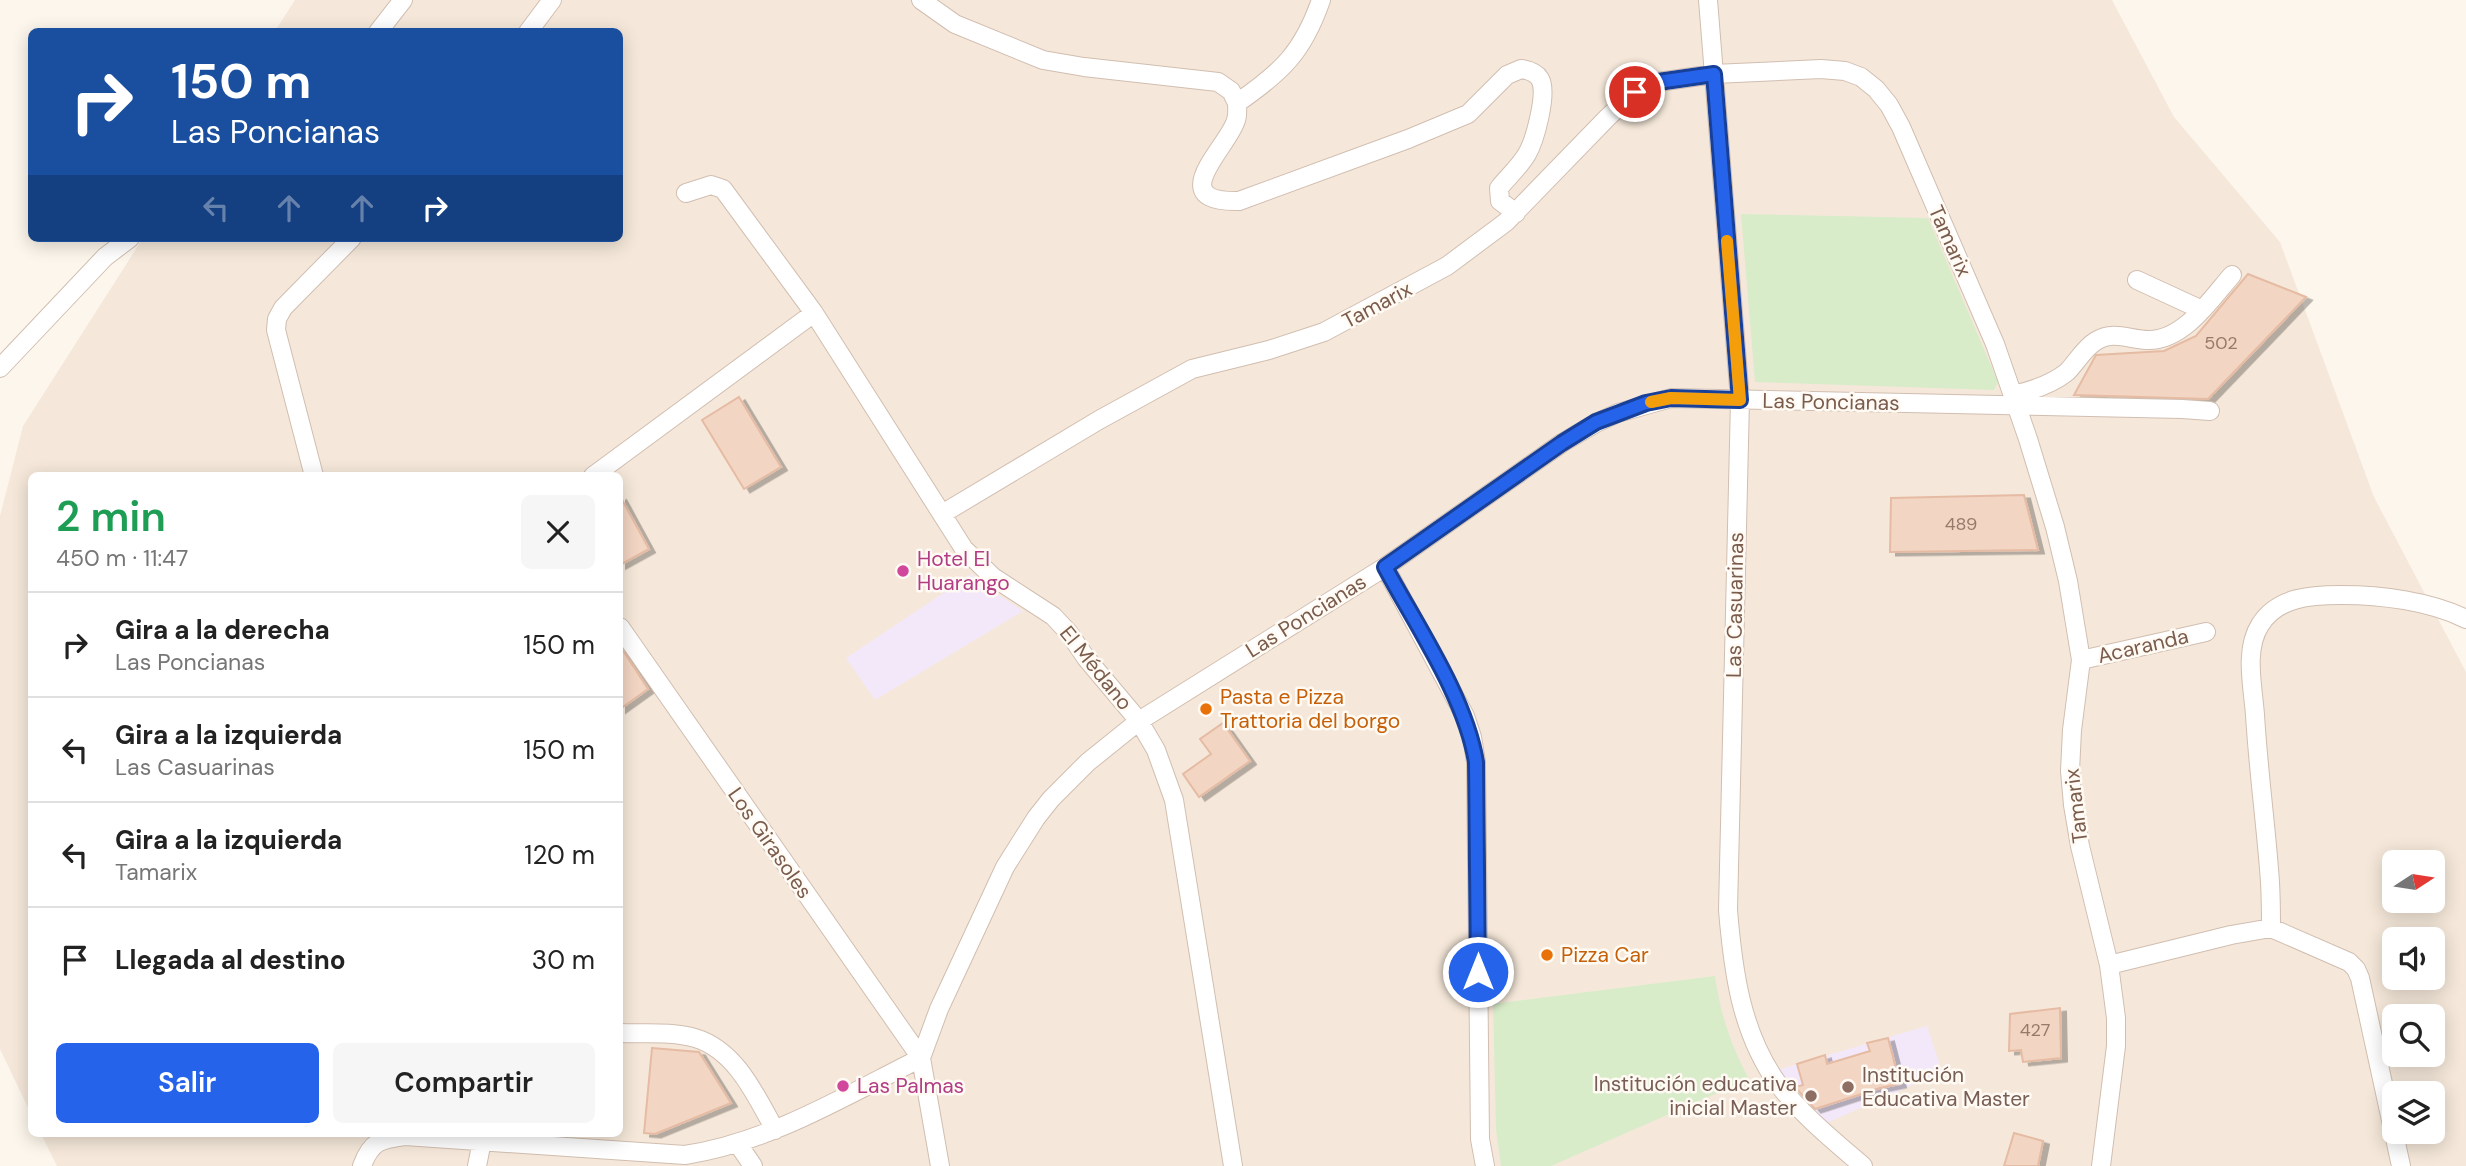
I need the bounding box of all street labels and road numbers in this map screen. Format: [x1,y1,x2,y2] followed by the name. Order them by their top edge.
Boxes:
[1922,201,1978,281] street label: Tamarix
[1337,275,1417,335] street label: Tamarix
[1762,387,1900,417] street label: Las Poncianas
[1720,532,1750,678] street label: Las Casuarinas
[1240,568,1372,664] street label: Las Poncianas
[1053,620,1139,716] street label: El Médano
[2095,622,2191,670] street label: Acaranda
[2058,767,2094,845] street label: Tamarix
[721,782,819,904] street label: Los Girasoles

